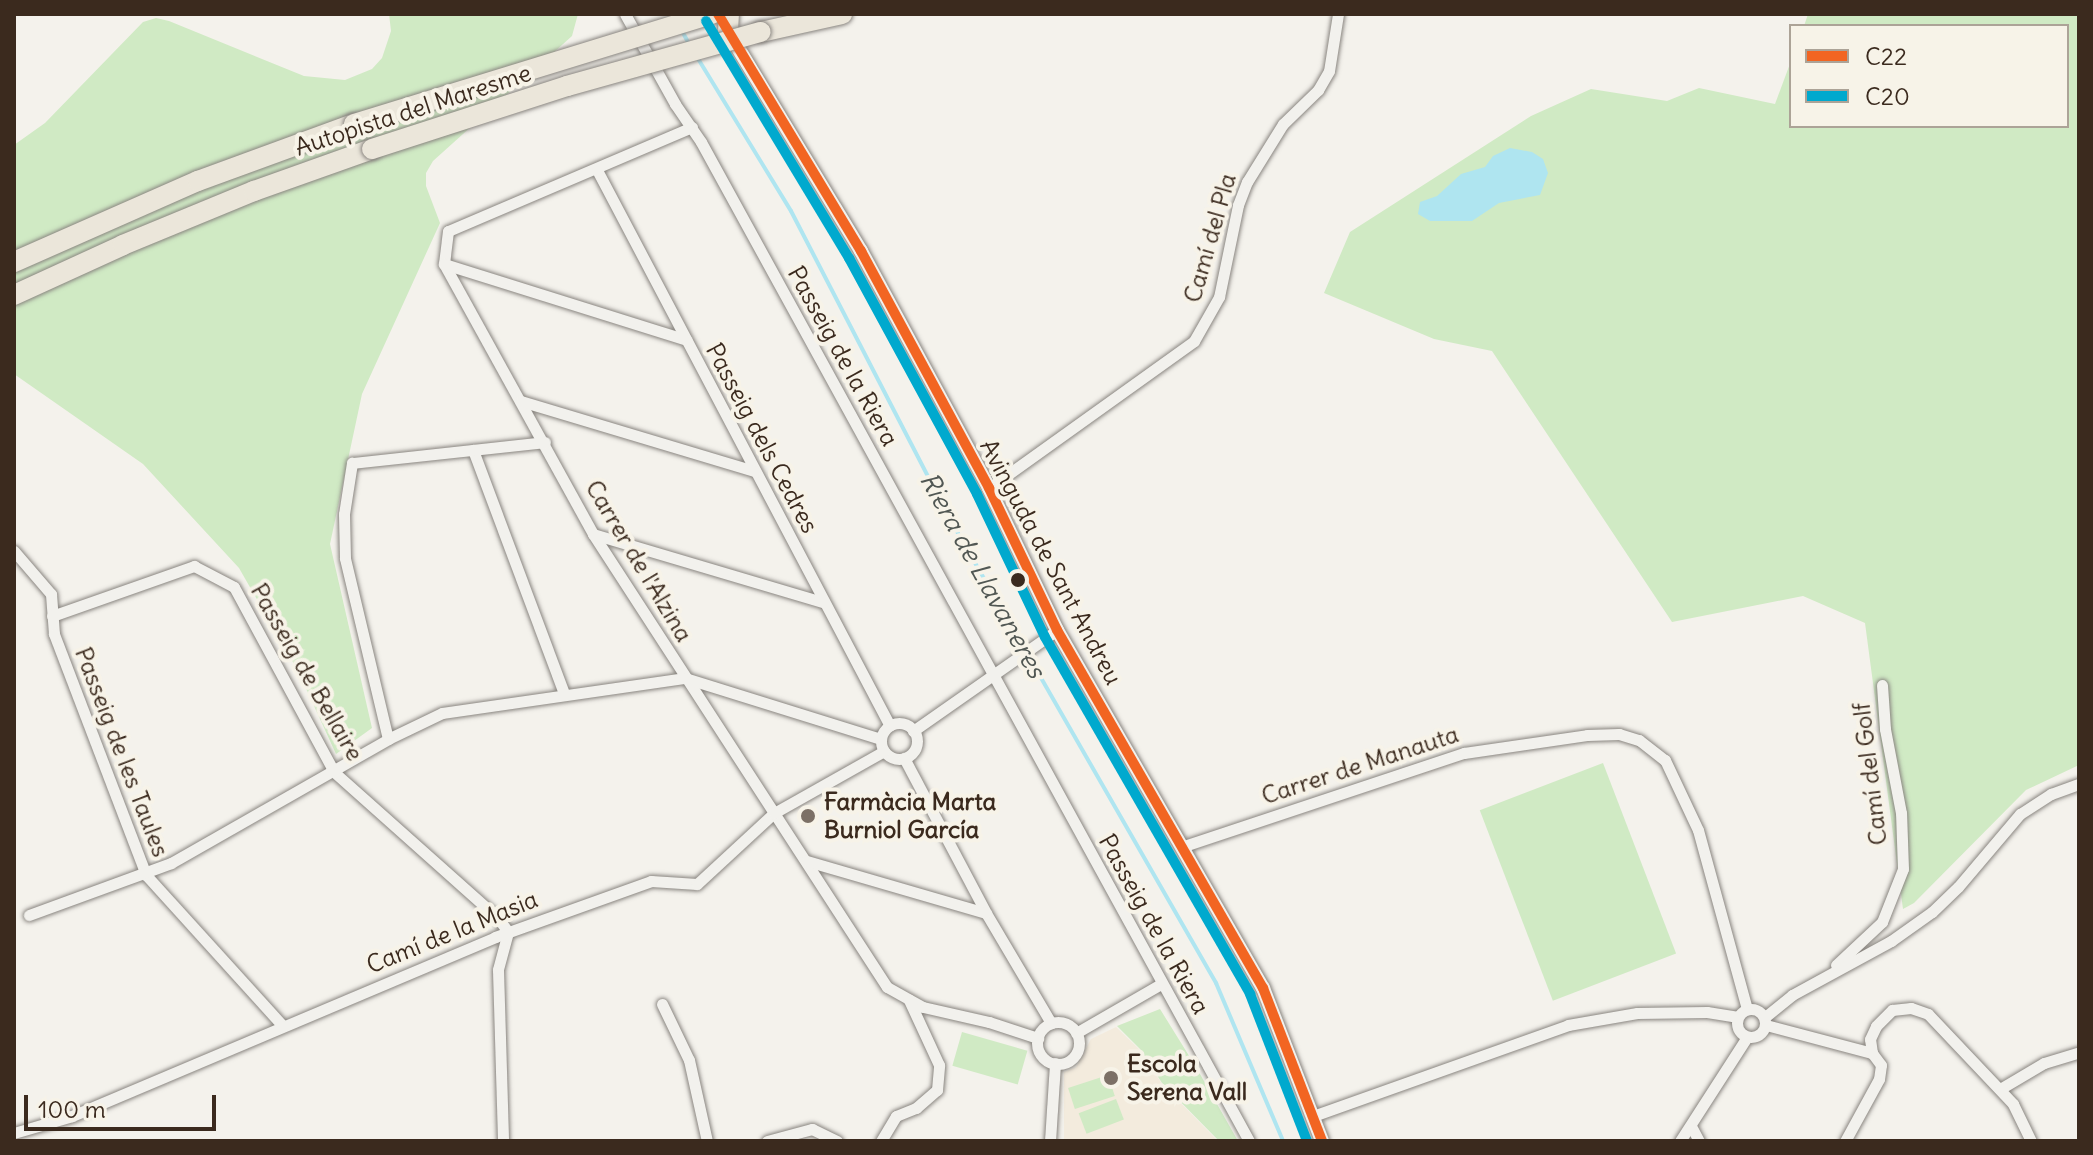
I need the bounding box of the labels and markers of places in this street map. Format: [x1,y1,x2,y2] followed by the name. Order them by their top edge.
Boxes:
[1010,572,1026,588] unlabelled marker
[824,788,996,844] place label: Farmàcia Marta Burniol García
[799,807,817,825] marker: Farmàcia Marta Burniol García
[1127,1050,1247,1106] place label: Escola Serena Vall
[1102,1069,1120,1087] marker: Escola Serena Vall

